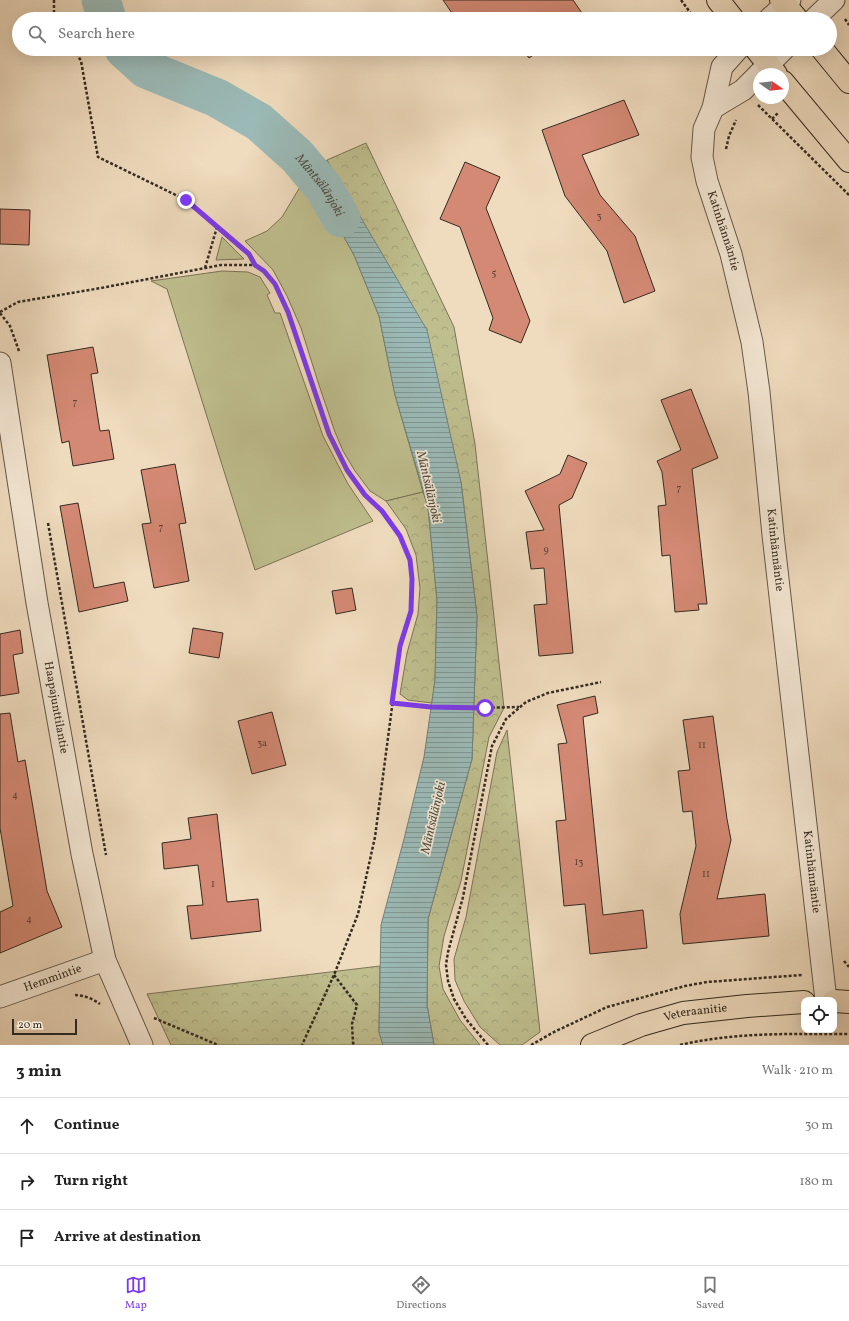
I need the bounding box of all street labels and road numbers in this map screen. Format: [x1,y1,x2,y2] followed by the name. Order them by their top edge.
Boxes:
[703,189,743,273] street label: Katinhännäntie
[762,508,787,592] street label: Katinhännäntie
[40,660,72,755] street label: Haapajunttilantie
[799,830,824,914] street label: Katinhännäntie
[22,961,84,996] street label: Hemmintie
[662,1000,728,1026] street label: Veteraanitie

